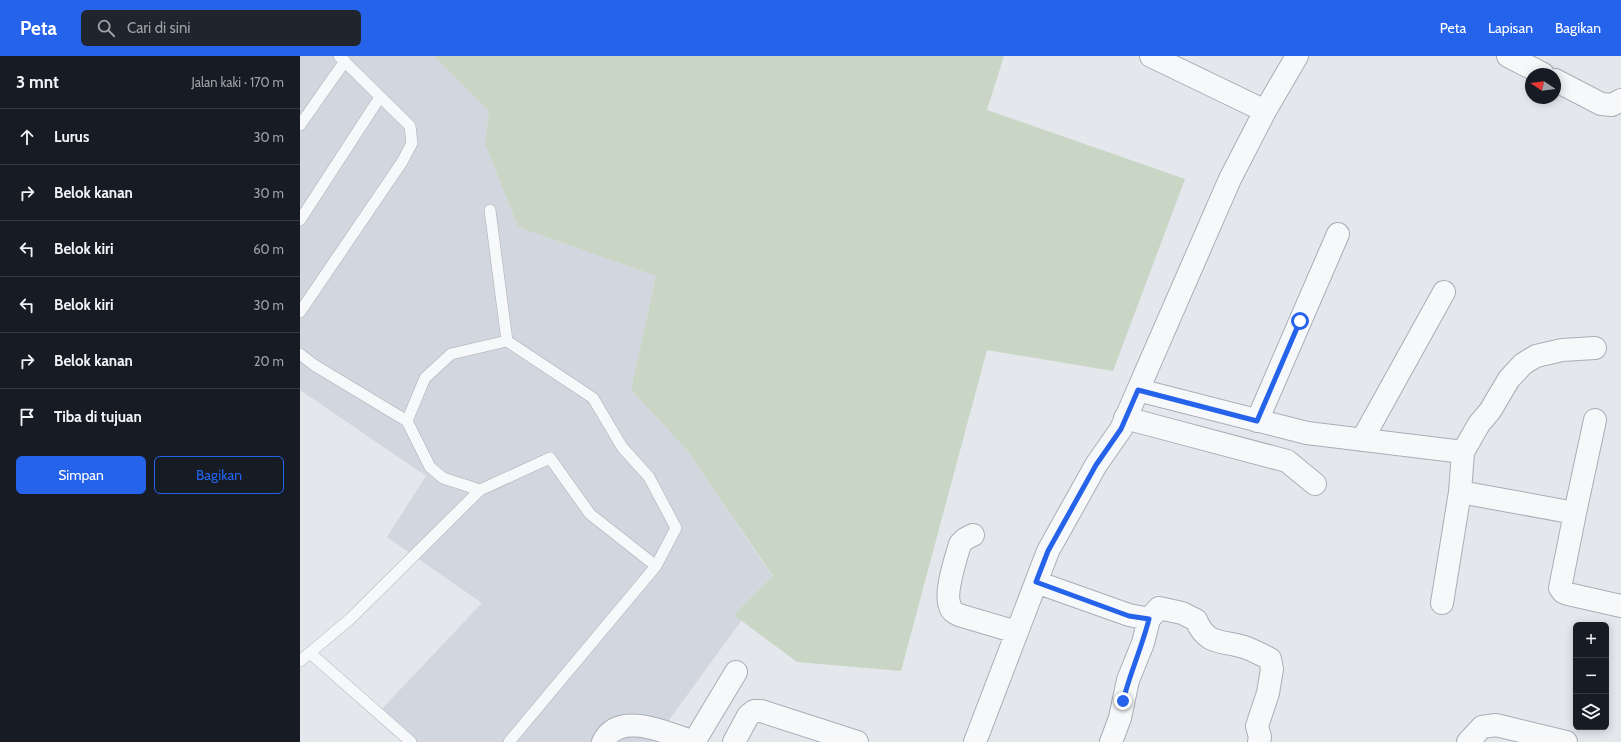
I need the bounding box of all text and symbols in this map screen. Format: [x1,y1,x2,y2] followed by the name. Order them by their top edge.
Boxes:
[81,10,361,46] search box
[20,17,57,40] text: Peta
[95,17,117,39] icon: search
[127,19,190,37] text: Cari di sini
[1440,19,1466,37] text: Peta
[1488,19,1533,37] text: Lapisan
[1555,19,1601,37] text: Bagikan
[1525,68,1561,104] north arrow
[16,72,59,92] text: 3 mnt
[191,74,284,90] text: Jalan kaki · 170 m
[16,126,38,148] icon: ahead
[54,128,89,146] text: Lurus
[254,129,284,145] text: 30 m
[16,182,38,204] icon: right
[54,184,133,202] text: Belok kanan
[254,185,284,201] text: 30 m
[16,238,38,260] icon: left
[54,240,114,258] text: Belok kiri
[253,241,284,257] text: 60 m
[16,294,38,316] icon: left
[54,296,114,314] text: Belok kiri
[254,297,284,313] text: 30 m
[1291,312,1309,330] route start
[16,350,38,372] icon: right
[54,352,133,370] text: Belok kanan
[254,353,284,369] text: 20 m
[16,406,38,428] icon: arrive
[54,408,142,426] text: Tiba di tujuan
[16,456,146,494] button: Simpan
[154,456,284,494] button: Bagikan
[1573,622,1609,730] map controls
[1573,622,1609,658] button: +
[1573,658,1609,694] button: −
[1114,692,1132,710] route end
[1573,694,1609,730] button: layers

